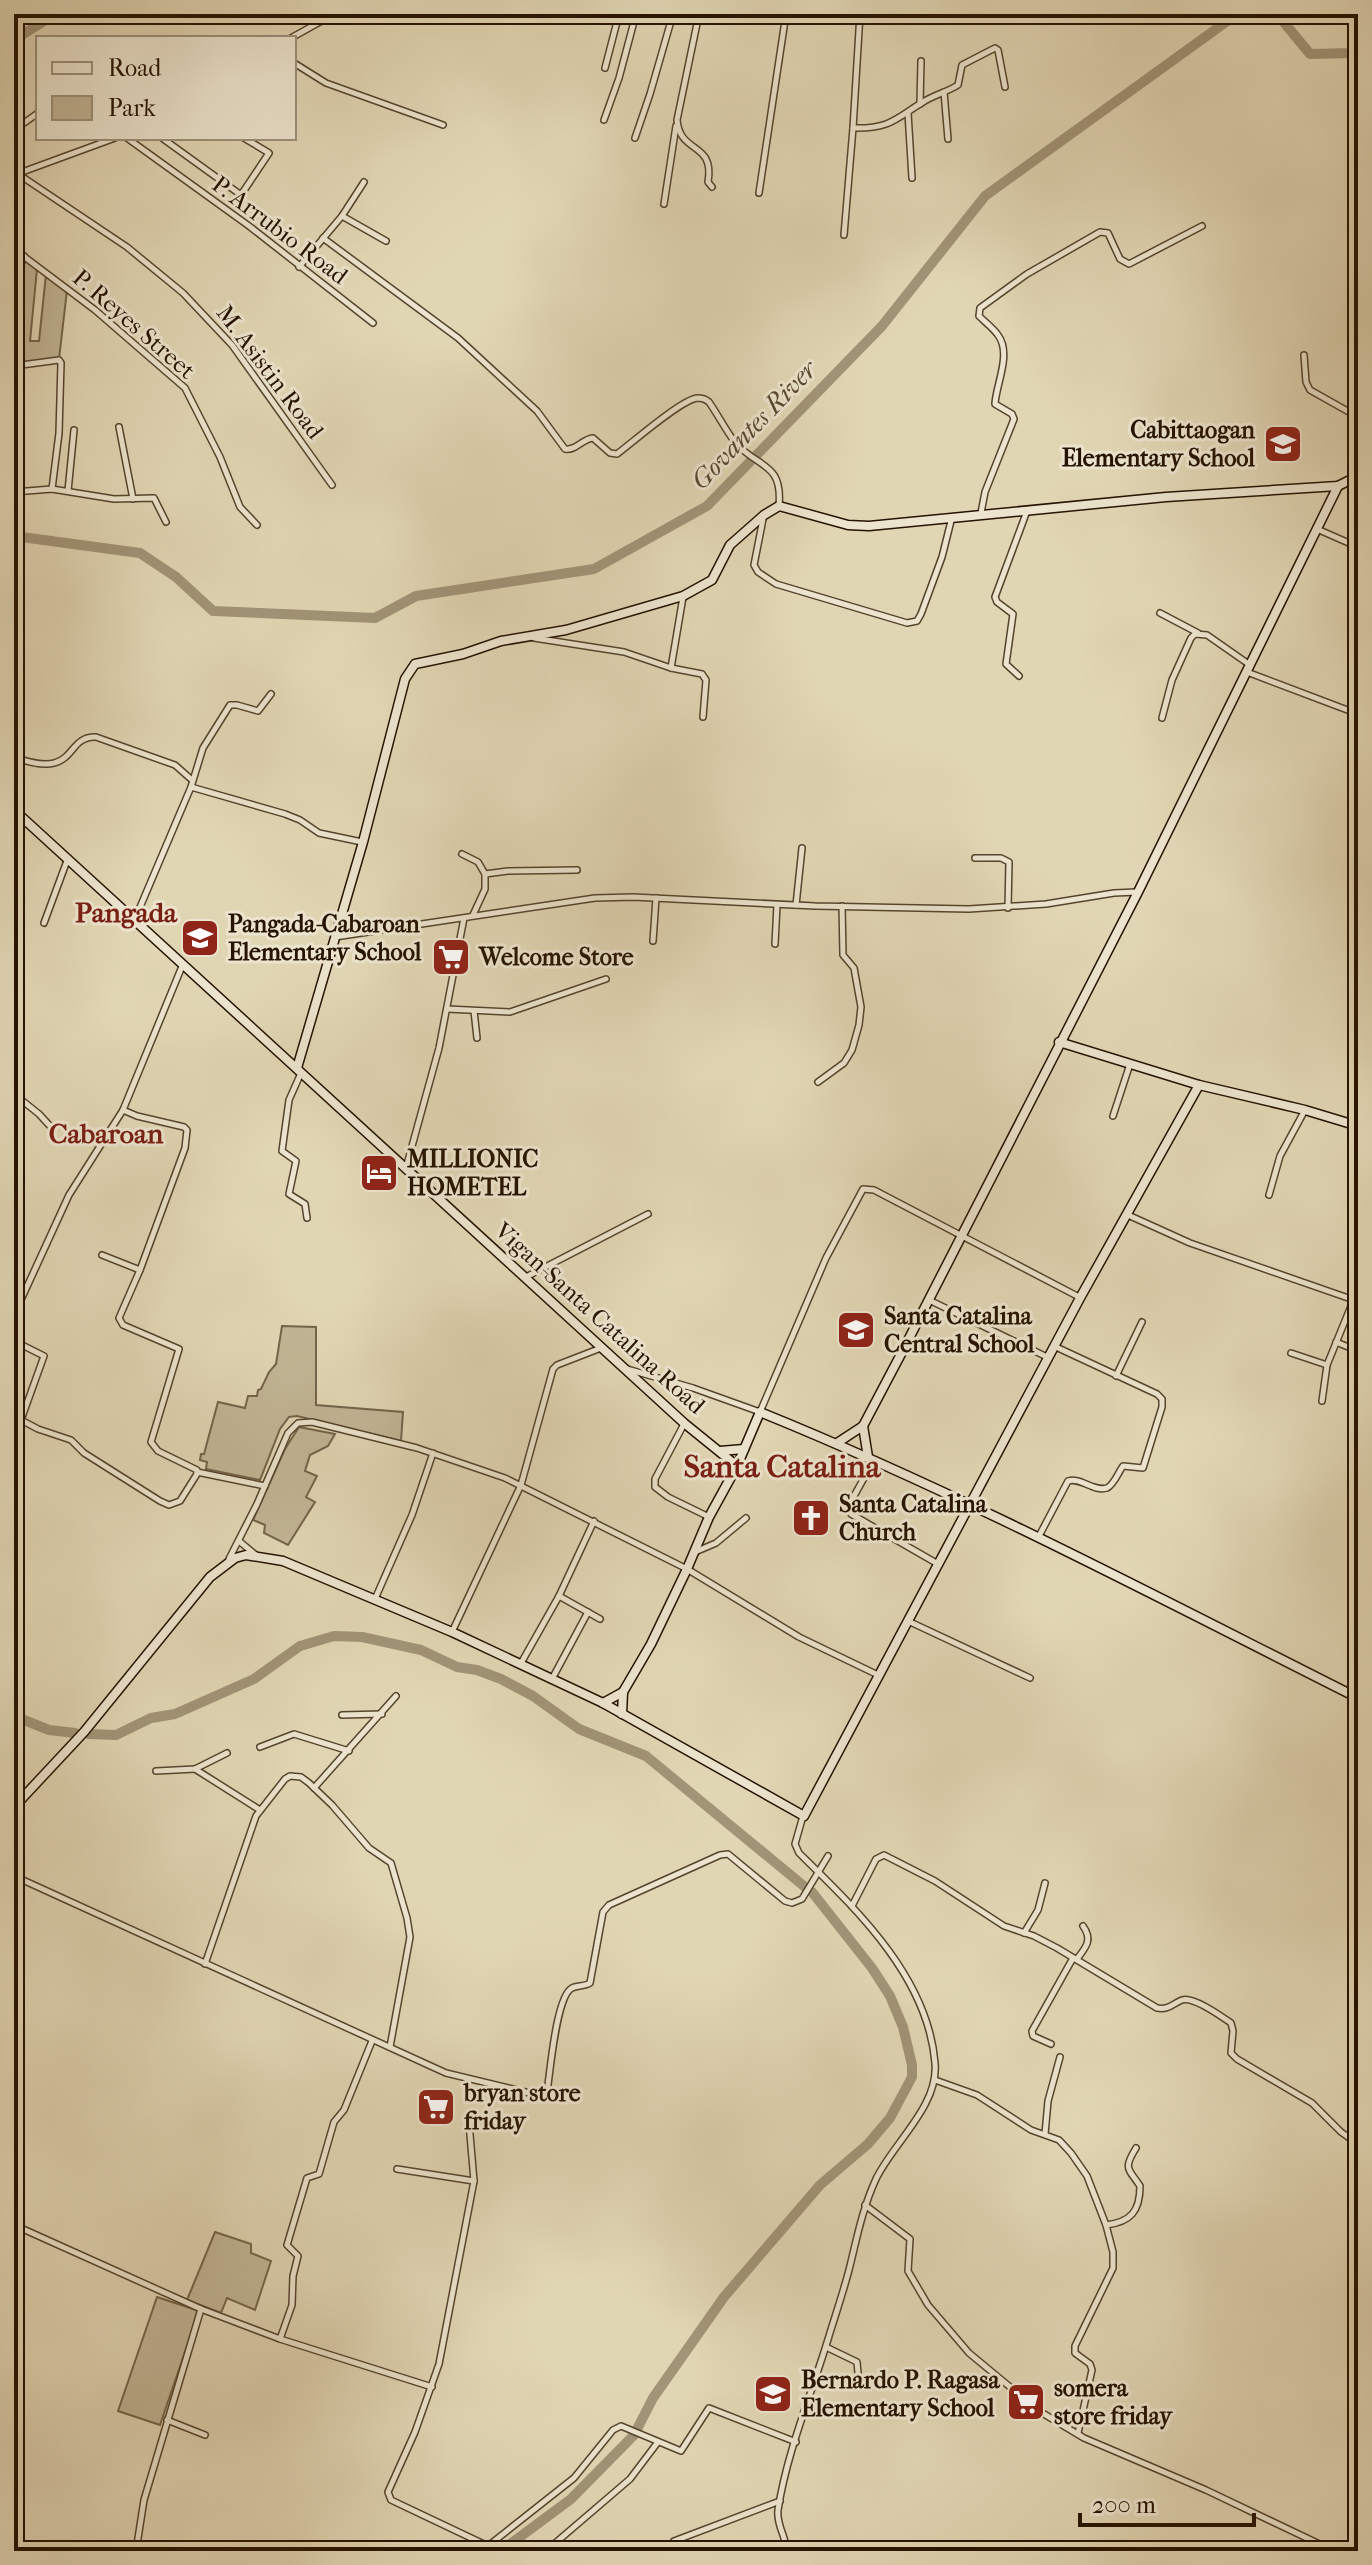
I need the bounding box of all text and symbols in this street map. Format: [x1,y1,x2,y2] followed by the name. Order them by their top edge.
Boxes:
[36,36,296,140] legend
[108,54,162,82] text: Road
[108,94,156,122] text: Park
[207,170,354,291] street label: P. Arrubio Road
[67,263,201,385] street label: P. Reyes Street
[211,300,330,445] street label: M. Asistin Road
[685,352,825,496] water label: Govantes River
[1062,416,1256,472] place label: Cabittaogan Elementary School
[1262,423,1304,465] school or university icon: Cabittaogan Elementary School
[75,896,178,929] district label: Pangada
[228,910,422,966] place label: Pangada-Cabaroan Elementary School
[179,917,221,959] school or university icon: Pangada-Cabaroan Elementary School
[430,936,472,978] supermarket icon: Welcome Store
[478,943,634,971] place label: Welcome Store
[49,1117,164,1150] district label: Cabaroan
[407,1145,538,1201] place label: MILLIONIC HOMETEL
[358,1152,400,1194] hotel icon: MILLIONIC HOMETEL
[488,1216,711,1420] street label: Vigan-Santa Catalina Road
[884,1302,1035,1358] place label: Santa Catalina Central School
[835,1309,877,1351] school or university icon: Santa Catalina Central School
[684,1448,882,1485] district label: Santa Catalina
[839,1490,988,1546] place label: Santa Catalina Church
[790,1497,832,1539] church icon: Santa Catalina Church
[463,2079,581,2135] place label: bryan store friday
[415,2086,457,2128] supermarket icon: bryan store friday
[801,2366,1000,2422] place label: Bernardo P. Ragasa Elementary School
[752,2373,794,2415] school or university icon: Bernardo P. Ragasa Elementary School
[1054,2374,1173,2430] place label: somera store friday
[1005,2381,1047,2423] supermarket icon: somera store friday
[1080,2477,1254,2527] scale bar
[1092,2491,1156,2519] text: 200 m

